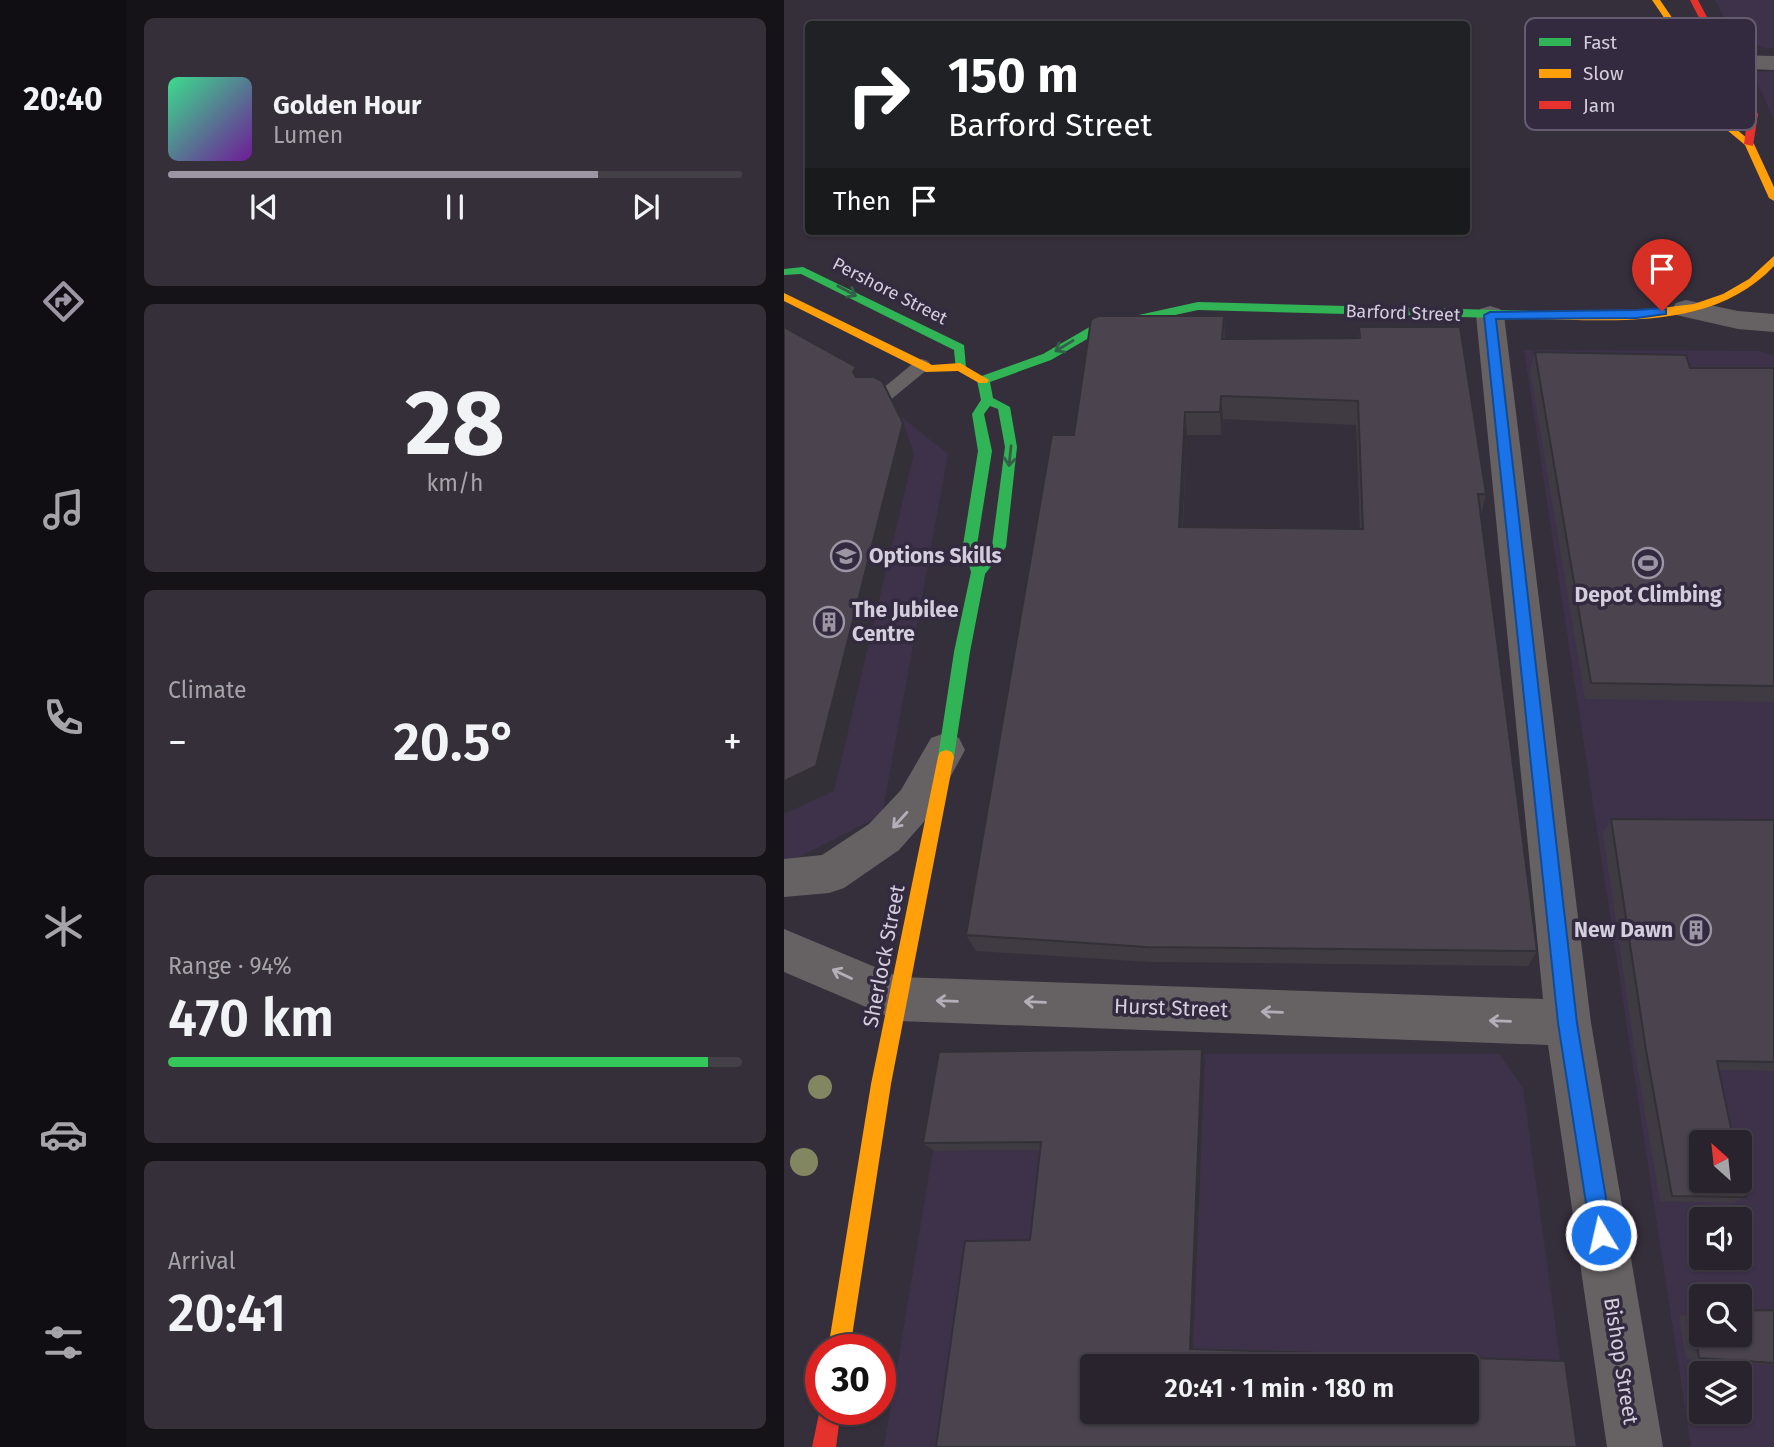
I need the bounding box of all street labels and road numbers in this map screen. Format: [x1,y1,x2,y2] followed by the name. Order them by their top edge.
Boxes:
[829,253,951,330] street label: Pershore Street
[1345,300,1461,326] street label: Barford Street
[857,882,911,1030] street label: Sherlock Street
[1113,993,1229,1023] street label: Hurst Street
[1598,1296,1644,1427] street label: Bishop Street

